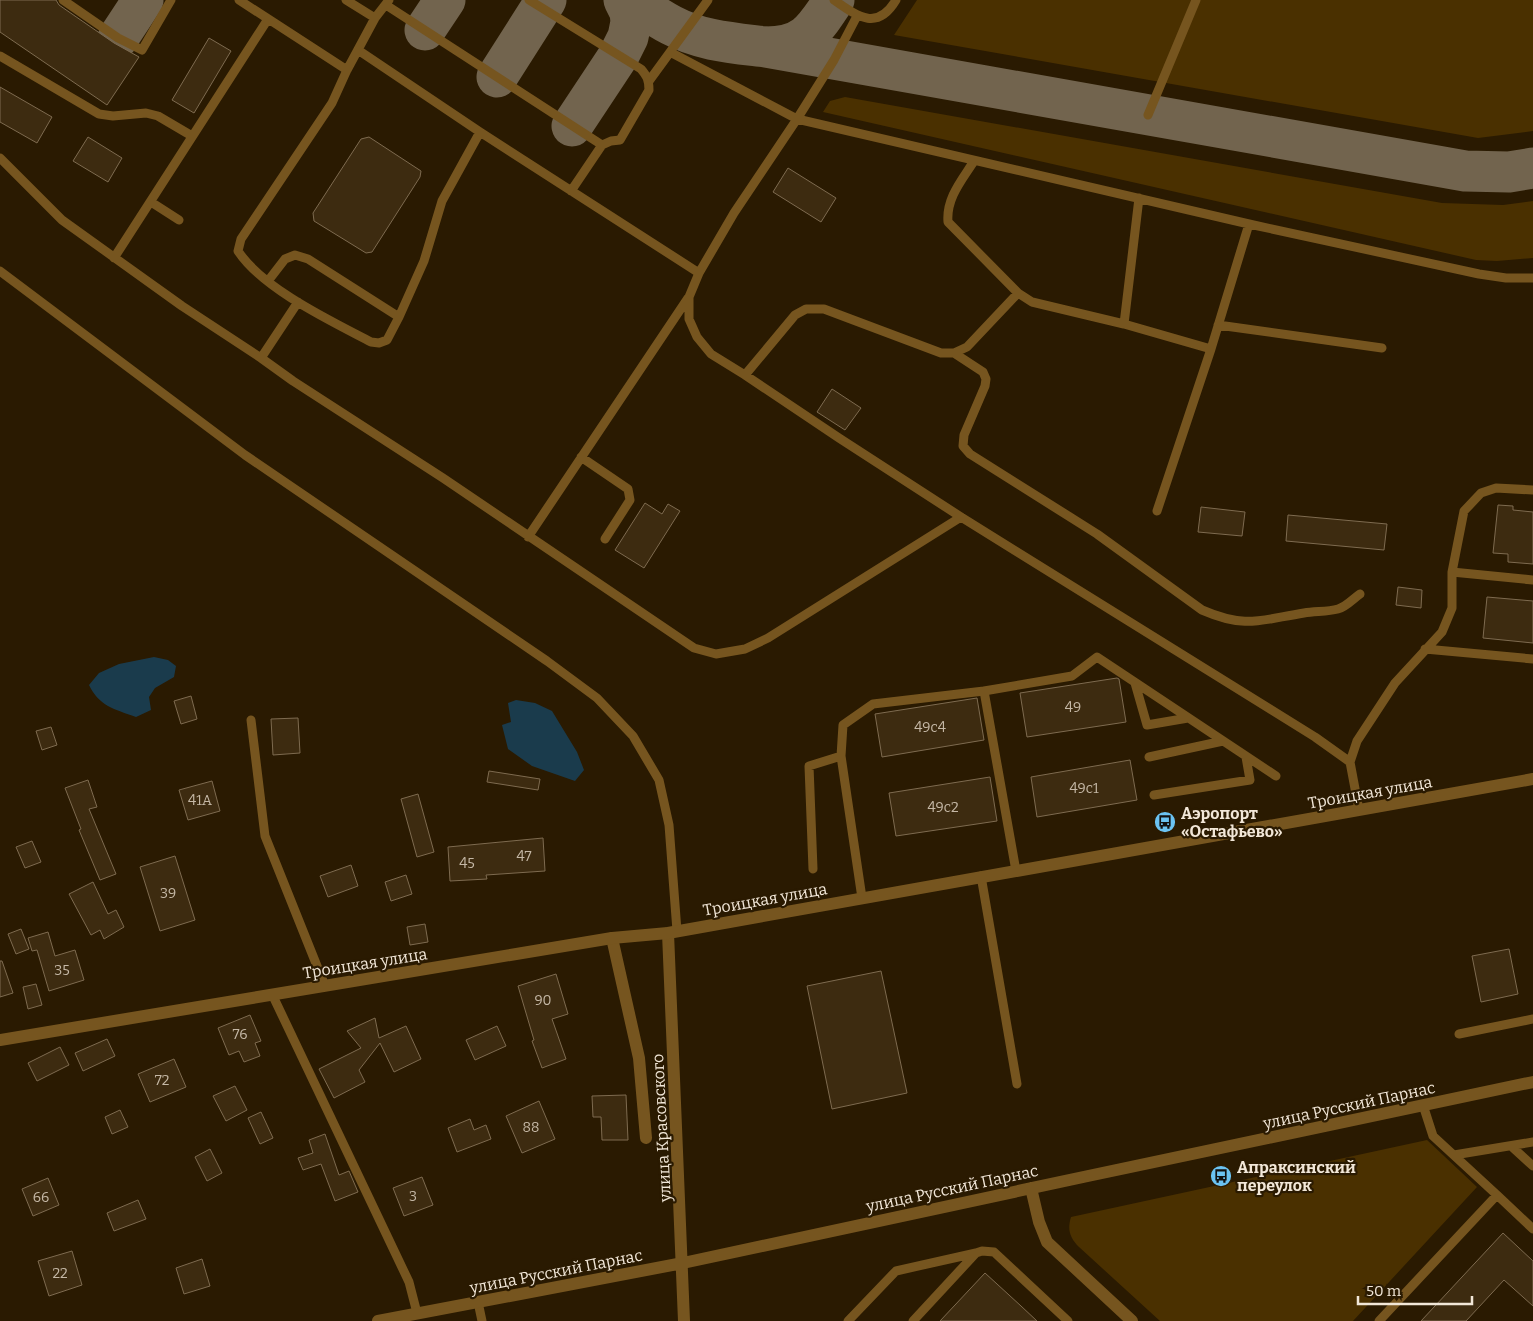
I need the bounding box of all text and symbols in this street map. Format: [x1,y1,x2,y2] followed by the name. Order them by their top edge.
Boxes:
[1065,699,1081,716] house number: 49
[914,719,946,736] house number: 49с4
[1307,772,1434,813] street label: Троицкая улица
[1069,780,1099,797] house number: 49с1
[188,792,212,809] house number: 41А
[927,799,959,816] house number: 49с2
[1181,804,1283,841] place label: Аэропорт «Остафьево»
[1153,810,1177,834] bus stop icon: Аэропорт «Остафьево»
[516,848,532,865] house number: 47
[459,855,475,872] house number: 45
[702,879,829,920] street label: Троицкая улица
[160,885,176,902] house number: 39
[301,944,429,983] street label: Троицкая улица
[54,962,70,979] house number: 35
[534,992,552,1009] house number: 90
[232,1026,248,1043] house number: 76
[648,1053,675,1204] street label: улица Красовского
[155,1072,169,1089] house number: 72
[1260,1078,1437,1133] street label: улица Русский Парнас
[523,1119,539,1136] house number: 88
[1237,1158,1356,1195] place label: Апраксинский переулок
[863,1161,1040,1216] street label: улица Русский Парнас
[1209,1164,1233,1188] bus stop icon: Апраксинский переулок
[409,1188,417,1205] house number: 3
[33,1189,49,1206] house number: 66
[467,1245,644,1298] street label: улица Русский Парнас
[52,1265,68,1282] house number: 22
[1358,1274,1472,1306] scale bar
[1366,1282,1402,1300] text: 50 m

